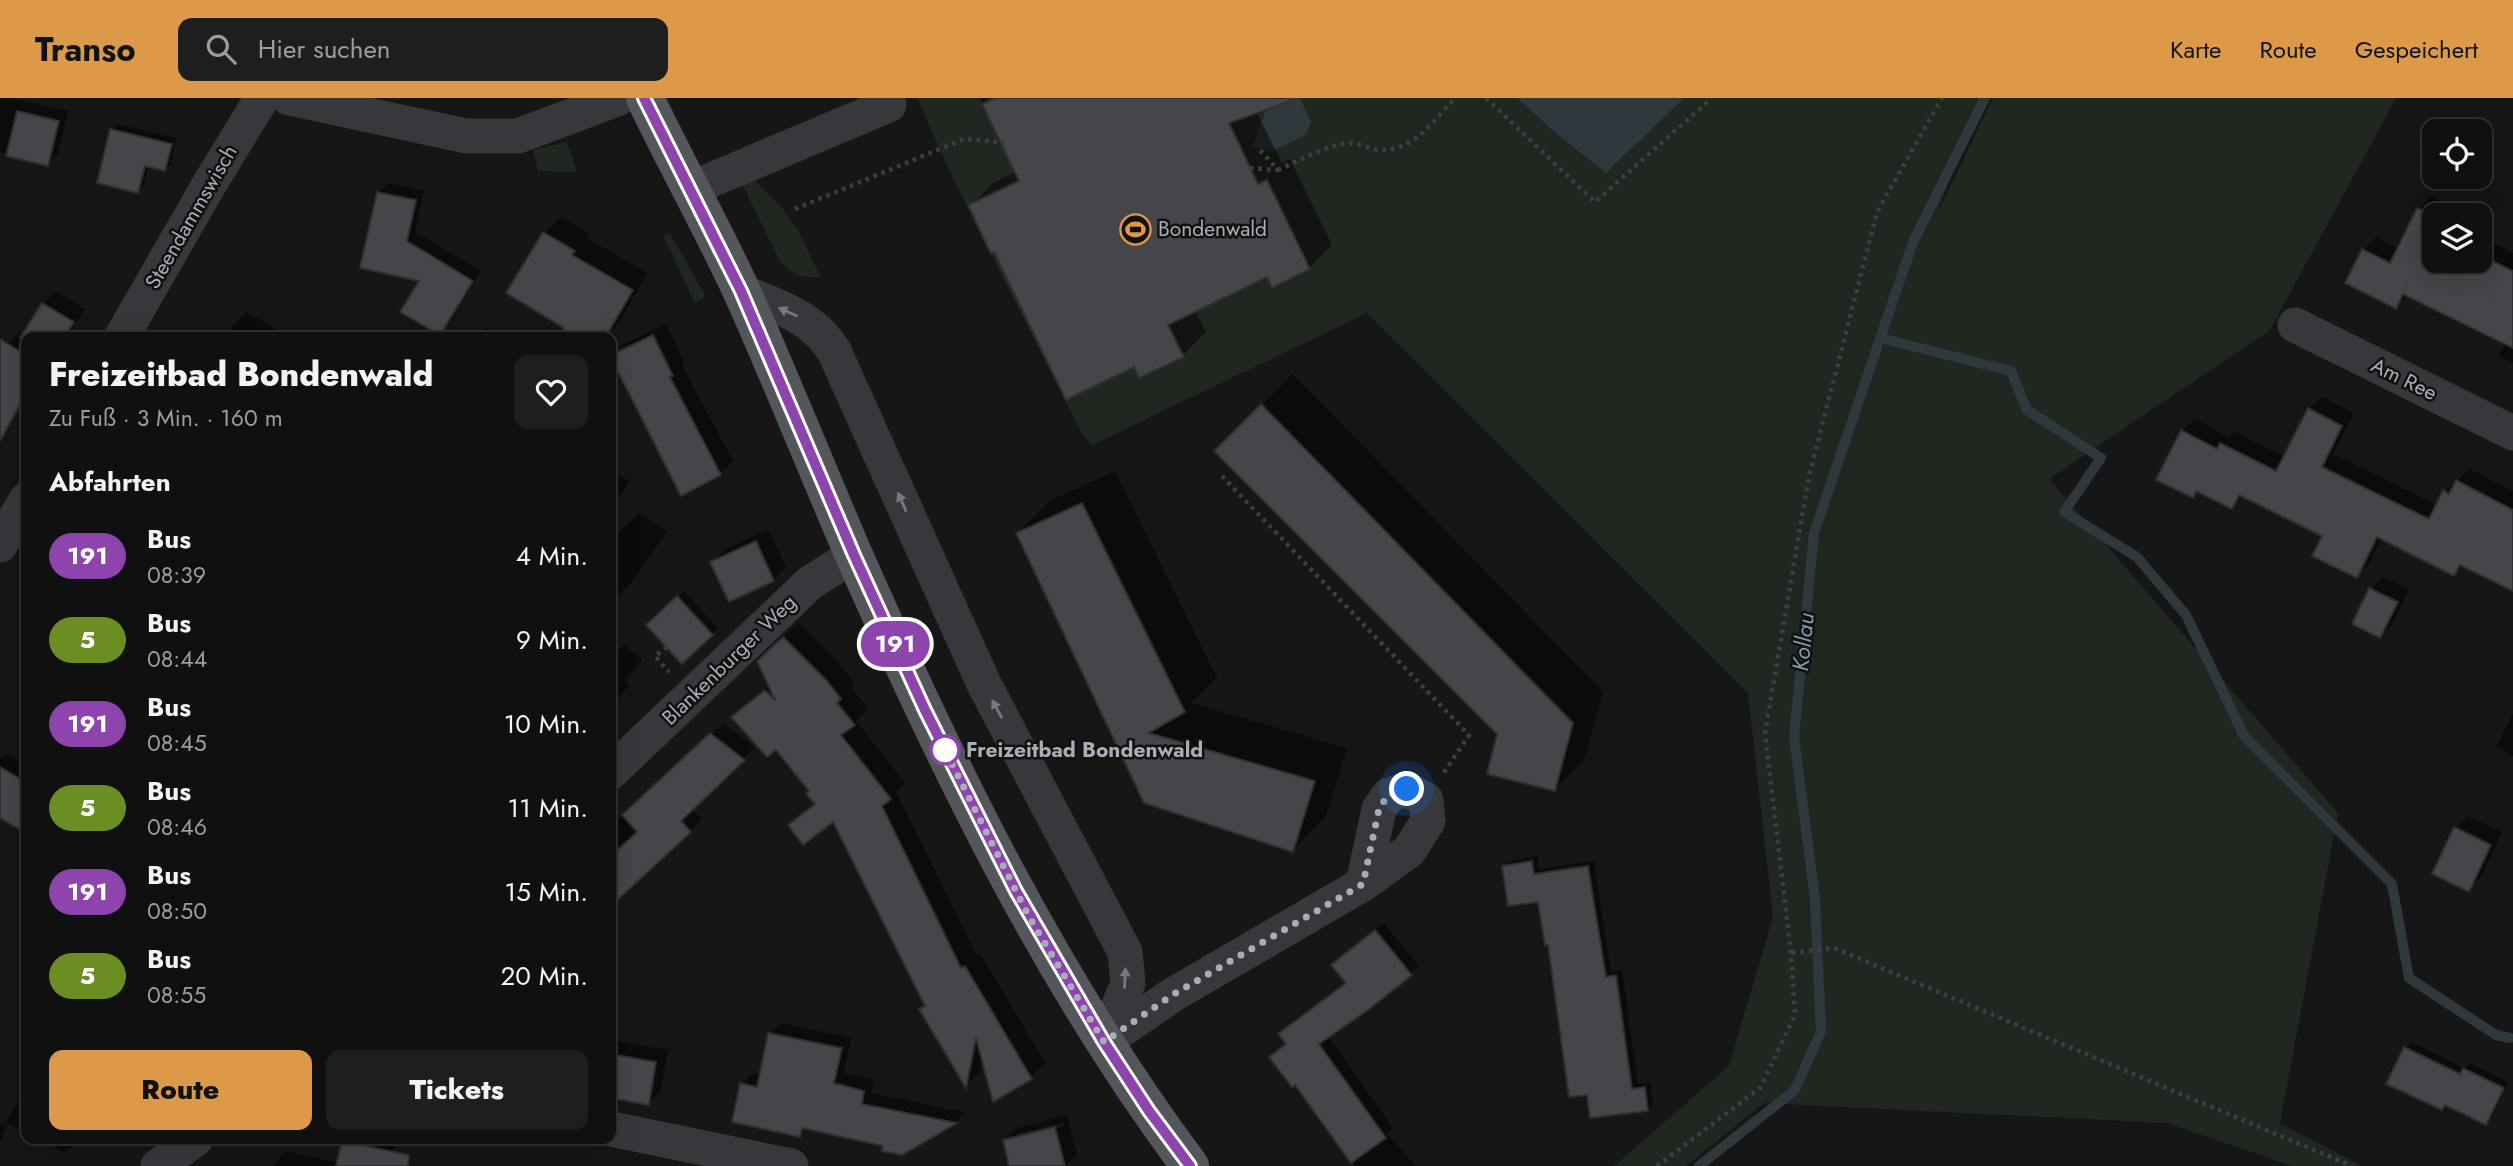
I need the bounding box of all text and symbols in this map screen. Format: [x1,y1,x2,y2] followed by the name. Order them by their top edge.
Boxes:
[178,18,668,81] search box
[35,26,136,73] text: Transo
[202,30,240,68] icon: search
[258,30,390,68] text: Hier suchen
[2170,32,2221,67] text: Karte
[2259,32,2317,67] text: Route
[2355,32,2478,67] text: Gespeichert
[2422,119,2492,273] map controls
[2422,119,2492,189] button: locate
[138,139,244,295] street label: Steendammswisch
[2422,203,2492,273] button: layers
[1118,212,1152,246] sports icon: Bondenwald
[1158,214,1267,244] place label: Bondenwald
[778,306,799,317] one-way arrow
[2366,350,2442,408] street label: Am Ree
[49,351,433,398] text: Freizeitbad Bondenwald
[514,355,588,429] button: heart
[49,401,283,435] text: Zu Fuß · 3 Min. · 160 m
[49,463,171,501] text: Abfahrten
[896,492,908,512] one-way arrow
[147,520,191,558] text: Bus
[516,537,588,575] text: 4 Min.
[67,538,108,573] text: 191
[147,558,206,592] text: 08:39
[655,588,803,732] street label: Blankenburger Weg
[147,604,191,642] text: Bus
[1783,611,1823,673] water label: Kollau
[516,621,588,659] text: 9 Min.
[855,621,935,667] line badge: 191
[80,622,95,657] text: 5
[875,626,915,661] text: 191
[147,642,207,676] text: 08:44
[147,688,191,726] text: Bus
[991,699,1003,719] one-way arrow
[504,705,588,743] text: 10 Min.
[67,706,108,741] text: 191
[147,726,207,760] text: 08:45
[930,735,960,765] marker: Freizeitbad Bondenwald
[966,735,1203,765] place label: Freizeitbad Bondenwald
[1389,771,1424,806] your location
[147,772,191,810] text: Bus
[508,789,588,827] text: 11 Min.
[80,790,95,825] text: 5
[147,810,207,844] text: 08:46
[147,856,191,894] text: Bus
[505,873,588,911] text: 15 Min.
[67,874,108,909] text: 191
[147,894,207,928] text: 08:50
[147,940,191,978] text: Bus
[501,957,588,995] text: 20 Min.
[80,958,95,993] text: 5
[1120,967,1131,989] one-way arrow
[147,978,206,1012] text: 08:55
[49,1050,312,1130] button: Route
[326,1050,588,1130] button: Tickets

